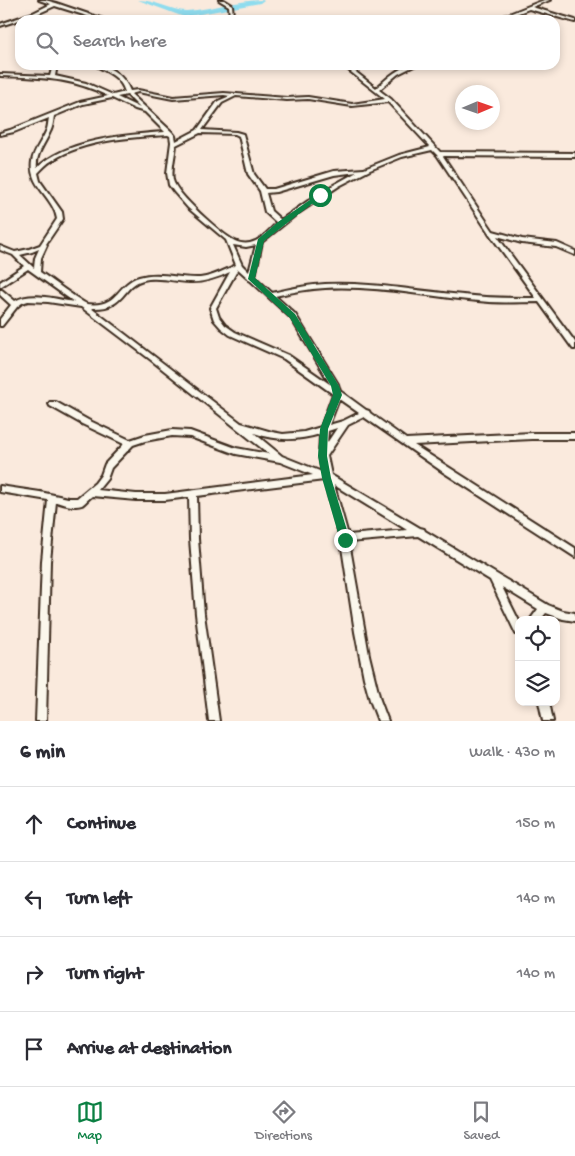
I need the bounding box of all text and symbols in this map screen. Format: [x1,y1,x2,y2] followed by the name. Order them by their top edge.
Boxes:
[15,15,560,70] search box
[33,29,61,57] icon: search
[73,31,167,54] text: Search here
[455,85,500,130] north arrow
[309,184,332,207] route start
[334,529,357,552] route end
[515,616,560,706] map controls
[515,616,560,661] button: locate
[515,661,560,706] button: layers
[20,741,65,766] text: 6 min
[469,744,555,763] text: Walk · 430 m
[20,810,48,838] icon: ahead
[67,813,136,836] text: Continue
[516,815,555,834] text: 150 m
[20,885,48,913] icon: left
[67,888,131,911] text: Turn left
[517,890,555,909] text: 140 m
[20,960,48,988] icon: right
[67,963,143,986] text: Turn right
[517,965,555,984] text: 140 m
[20,1035,48,1063] icon: arrive
[67,1038,231,1061] text: Arrive at destination
[76,1098,104,1145] tab: Map
[255,1098,312,1145] tab: Directions
[463,1098,499,1145] tab: Saved

